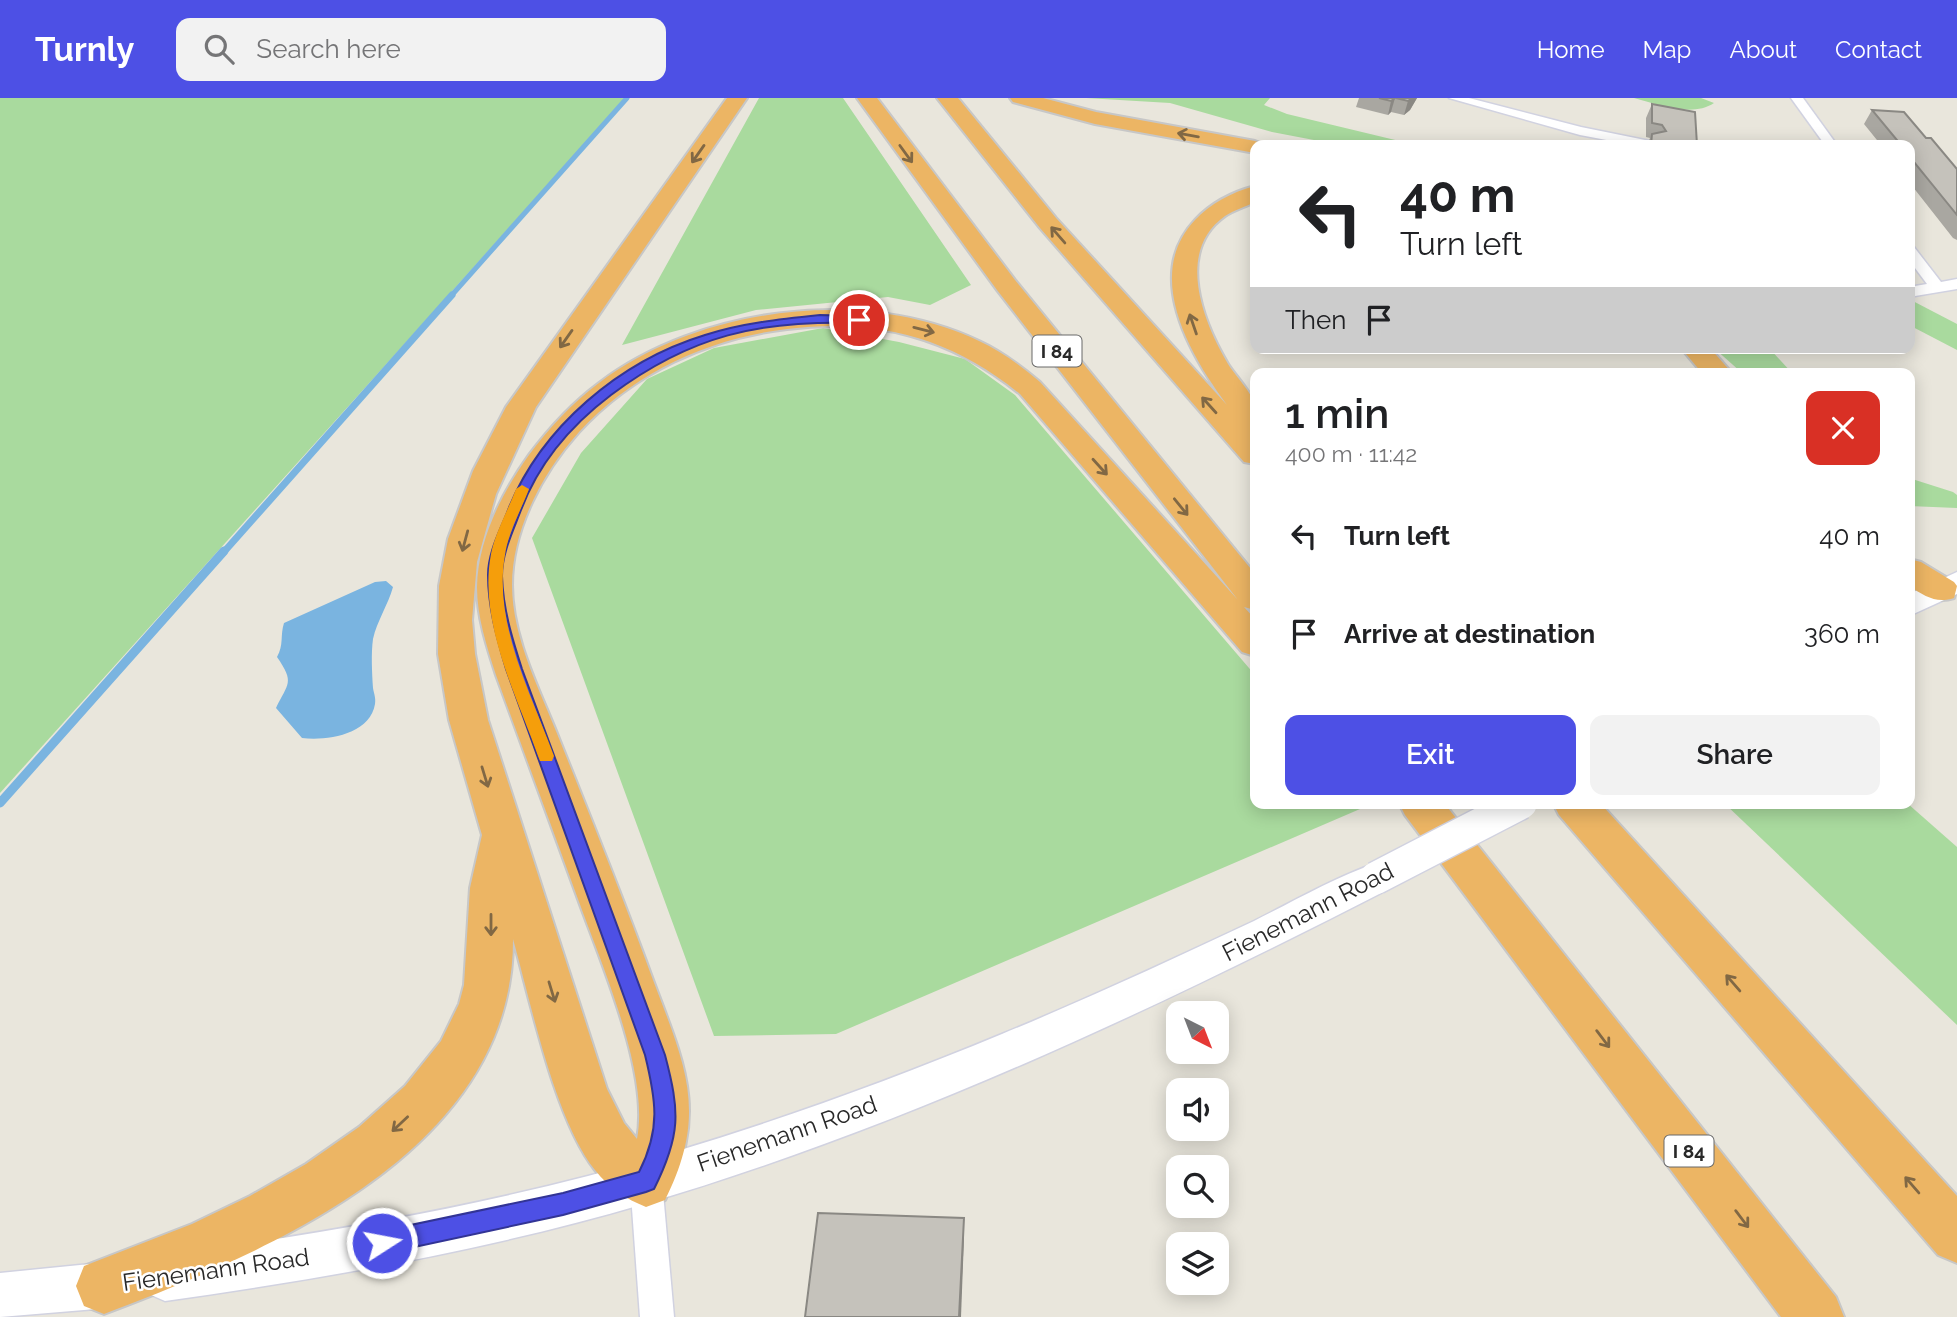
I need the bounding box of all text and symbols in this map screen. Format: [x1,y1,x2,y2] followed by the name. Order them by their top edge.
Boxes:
[176,18,666,81] search box
[35,30,134,69] text: Turnly
[200,30,238,68] icon: search
[256,34,401,64] text: Search here
[1537,35,1605,64] text: Home
[1643,35,1691,64] text: Map
[1729,35,1797,64] text: About
[1835,35,1922,64] text: Contact
[1177,128,1200,141] one-way arrow
[691,144,705,163] one-way arrow
[899,144,913,163] one-way arrow
[1400,166,1515,223] text: 40 m
[1285,168,1376,259] icon: left
[1400,225,1522,262] text: Turn left
[1050,226,1066,244] one-way arrow
[829,290,889,350] pin
[840,301,878,339] icon: arrive
[1360,301,1398,339] icon: arrive
[1285,305,1346,335] text: Then
[1186,313,1198,335] one-way arrow
[912,324,935,337] one-way arrow
[559,329,573,348] one-way arrow
[1032,336,1082,366] road number: I 84
[1285,389,1389,438] text: 1 min
[1806,391,1880,465] button: close
[1201,396,1217,414] one-way arrow
[1285,440,1417,467] text: 400 m · 11:42
[1092,458,1108,476] one-way arrow
[1174,498,1189,516] one-way arrow
[1285,517,1323,555] icon: left
[1344,521,1450,551] text: Turn left
[1819,521,1880,551] text: 40 m
[458,529,471,552] one-way arrow
[1285,615,1323,653] icon: arrive
[1344,619,1595,649] text: Arrive at destination
[1804,619,1880,649] text: 360 m
[1285,715,1576,795] button: Exit
[1590,715,1880,795] button: Share
[479,765,492,787] one-way arrow
[1217,856,1398,967] street label: Fienemann Road
[484,913,498,936] one-way arrow
[1725,974,1741,992] one-way arrow
[546,981,559,1003] one-way arrow
[1166,1001,1228,1064] north arrow
[1166,1001,1229,1295] map controls
[1596,1029,1611,1047] one-way arrow
[1166,1078,1229,1141] button: sound
[693,1089,881,1178] street label: Fienemann Road
[391,1116,409,1132] one-way arrow
[1664,1135,1714,1166] road number: I 84
[1166,1155,1229,1218] button: search
[1904,1176,1920,1194] one-way arrow
[345,1206,419,1280] position arrow
[1734,1210,1749,1228] one-way arrow
[1166,1232,1229,1295] button: layers
[121,1242,311,1297] street label: Fienemann Road

